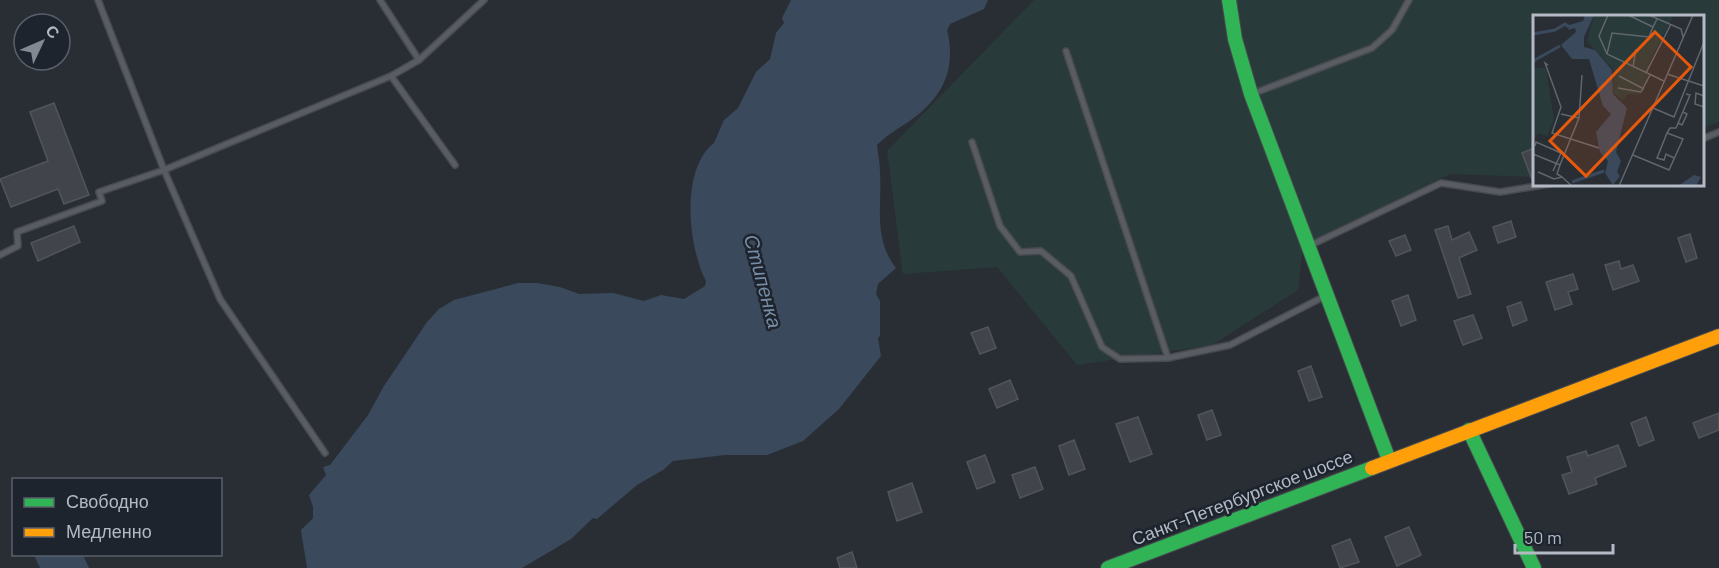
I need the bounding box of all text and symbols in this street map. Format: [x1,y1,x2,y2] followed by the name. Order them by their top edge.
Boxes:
[12,12,72,72] north arrow
[1533,15,1704,186] inset map
[42,20,64,42] text: С
[740,232,788,330] water label: Стипенка
[1128,445,1356,549] street label: Санкт-Петербургское шоссе
[12,478,222,556] legend
[66,490,149,512] text: Свободно
[1515,517,1612,555] scale bar
[66,520,152,542] text: Медленно
[1524,526,1562,548] text: 50 m

